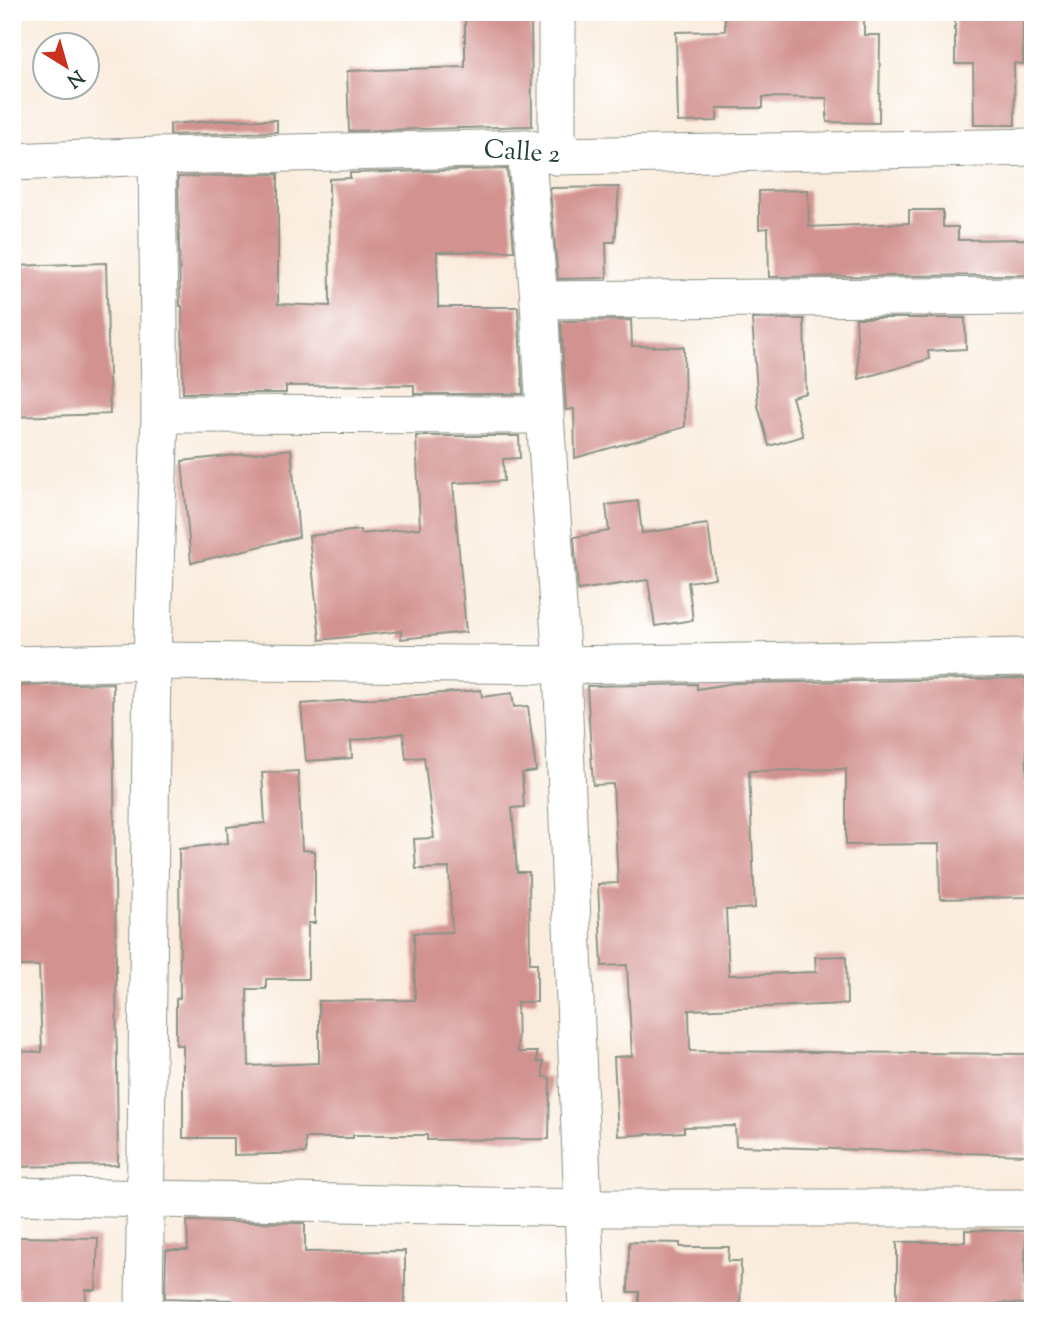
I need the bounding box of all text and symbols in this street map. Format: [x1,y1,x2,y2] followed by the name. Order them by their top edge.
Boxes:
[32,32,102,102] north arrow
[61,62,89,93] text: N
[482,132,562,174] street label: Calle 2

